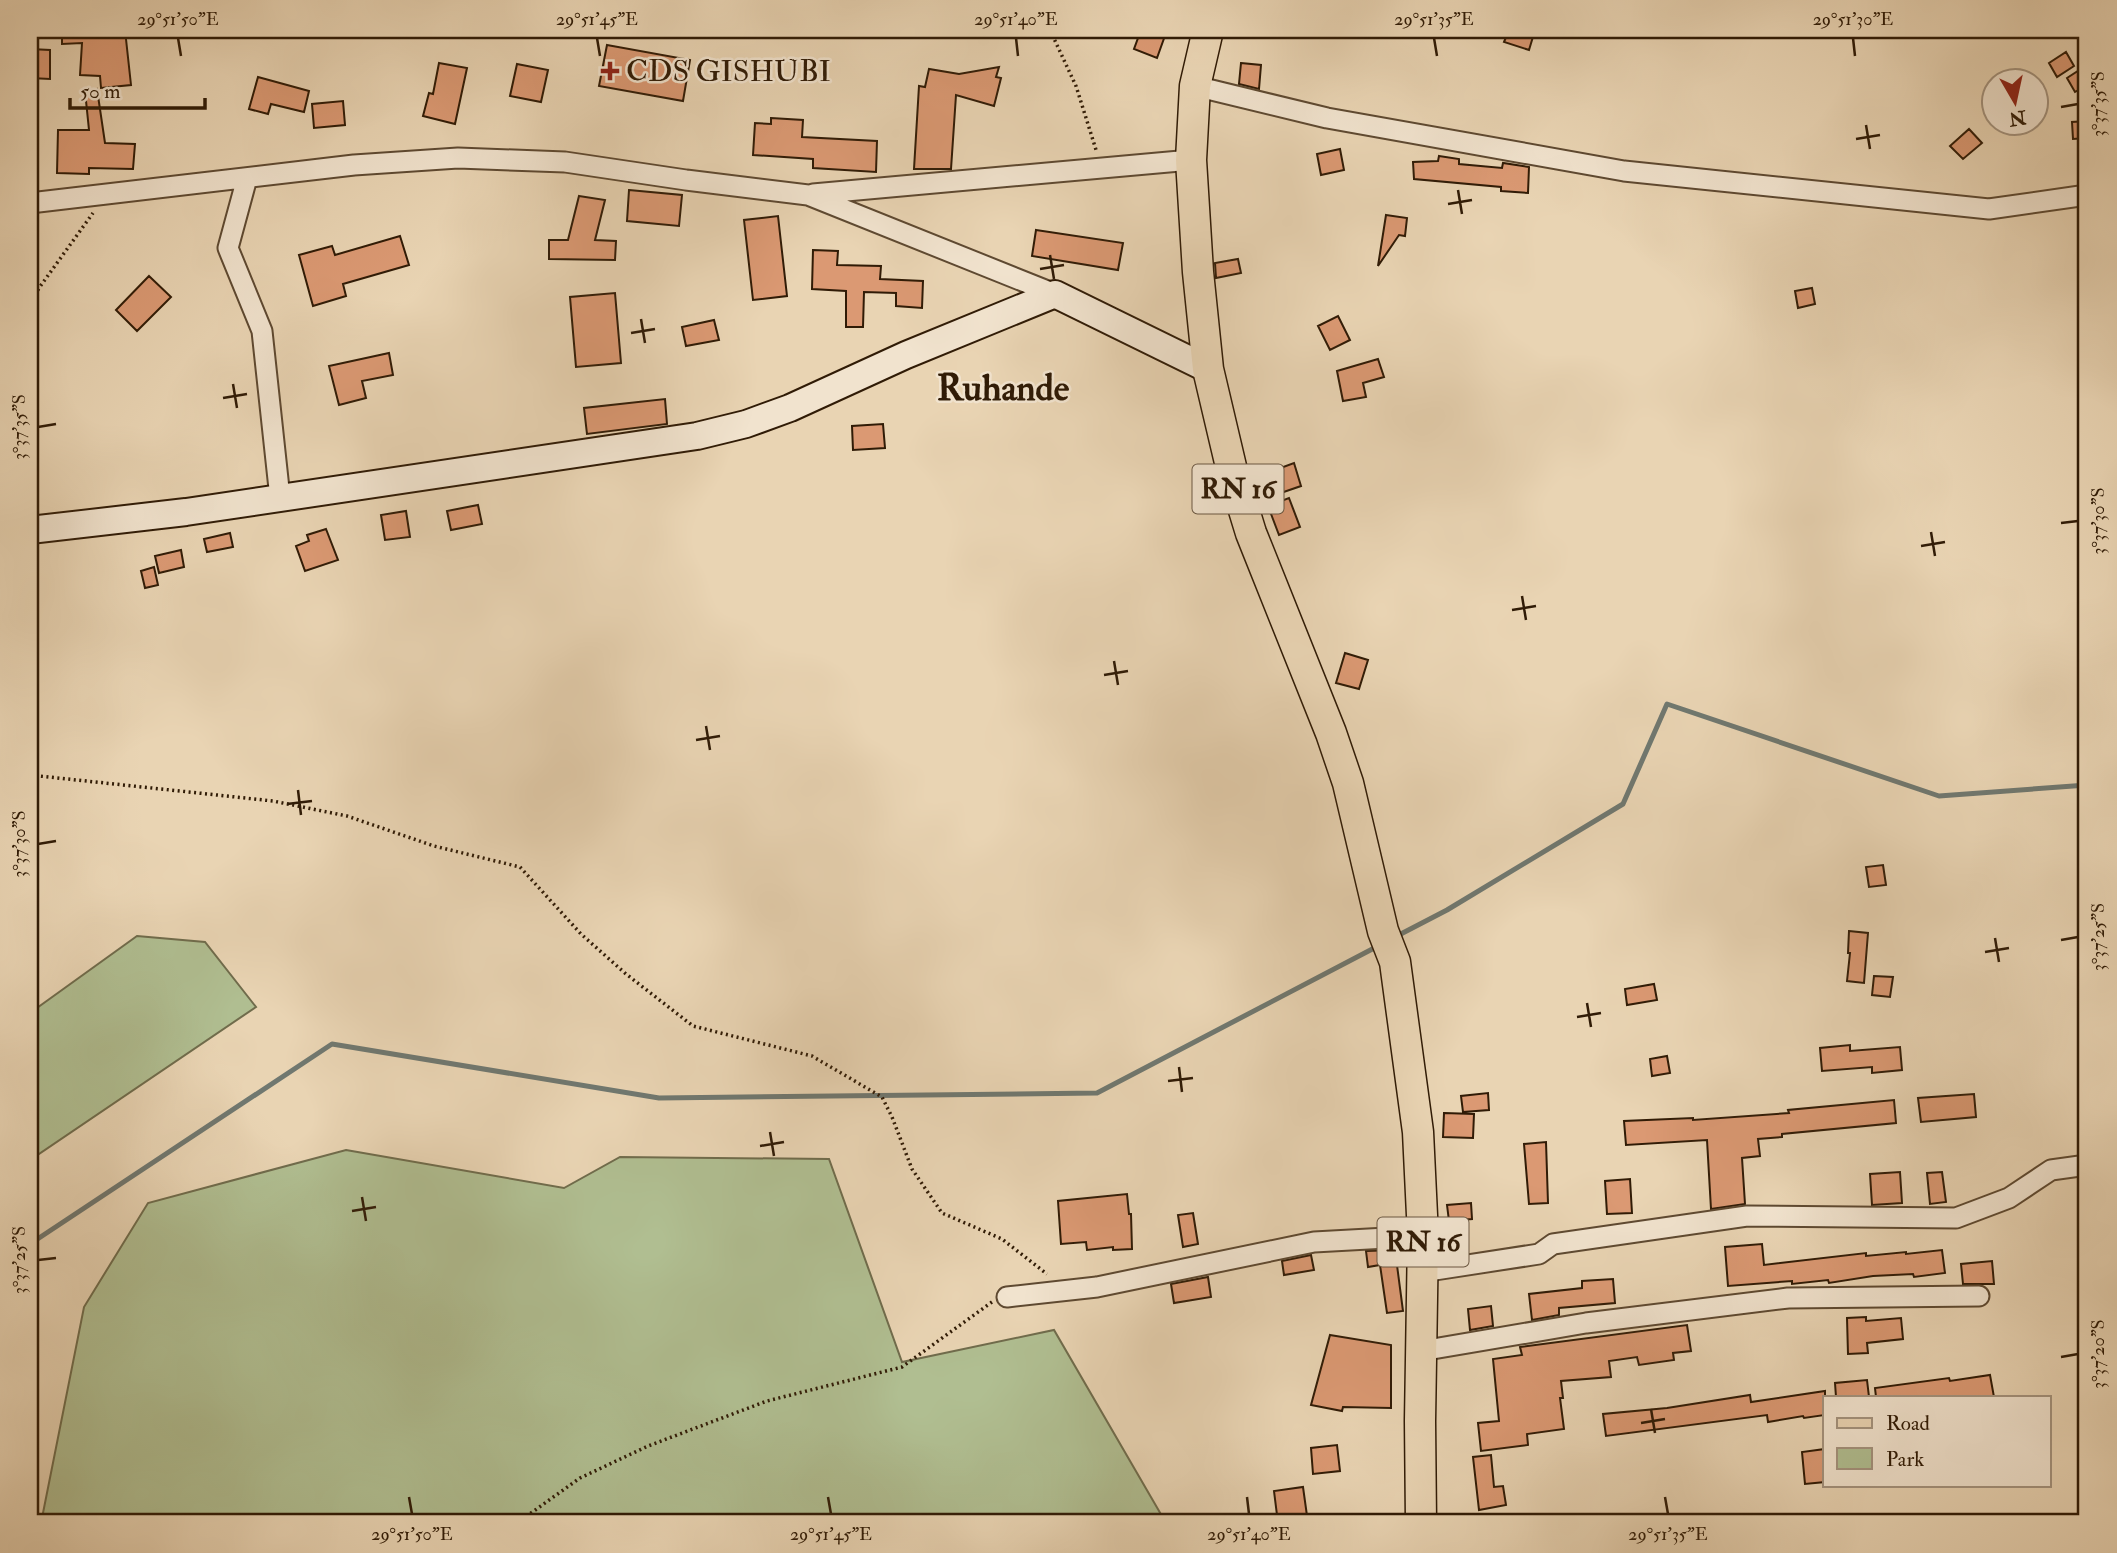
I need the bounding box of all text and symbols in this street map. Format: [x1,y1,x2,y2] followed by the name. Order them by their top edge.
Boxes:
[137,8,219,31] text: 29°51'50"E
[556,8,638,31] text: 29°51'45"E
[974,8,1058,31] text: 29°51'40"E
[1394,8,1474,31] text: 29°51'35"E
[1813,8,1893,31] text: 29°51'30"E
[626,53,831,90] place label: CDS GISHUBI
[600,61,620,81] marker: CDS GISHUBI
[70,66,205,110] scale bar
[1980,66,2050,136] north arrow
[2087,71,2110,137] text: 3°37'35"S
[80,78,121,105] text: 50 m
[2006,104,2029,131] text: N
[937,365,1070,412] district label: Ruhande
[8,394,31,460] text: 3°37'35"S
[1192,464,1284,514] road number: RN 16
[2087,487,2110,555] text: 3°37'30"S
[8,810,31,878] text: 3°37'30"S
[2087,903,2110,971] text: 3°37'25"S
[1378,1218,1468,1266] road number: RN 16
[8,1226,31,1294] text: 3°37'25"S
[2087,1319,2110,1389] text: 3°37'20"S
[1823,1396,2050,1486] legend
[1886,1410,1931,1437] text: Road
[1886,1446,1924,1473] text: Park
[371,1523,453,1546] text: 29°51'50"E
[790,1523,872,1546] text: 29°51'45"E
[1207,1523,1291,1546] text: 29°51'40"E
[1628,1523,1708,1546] text: 29°51'35"E

